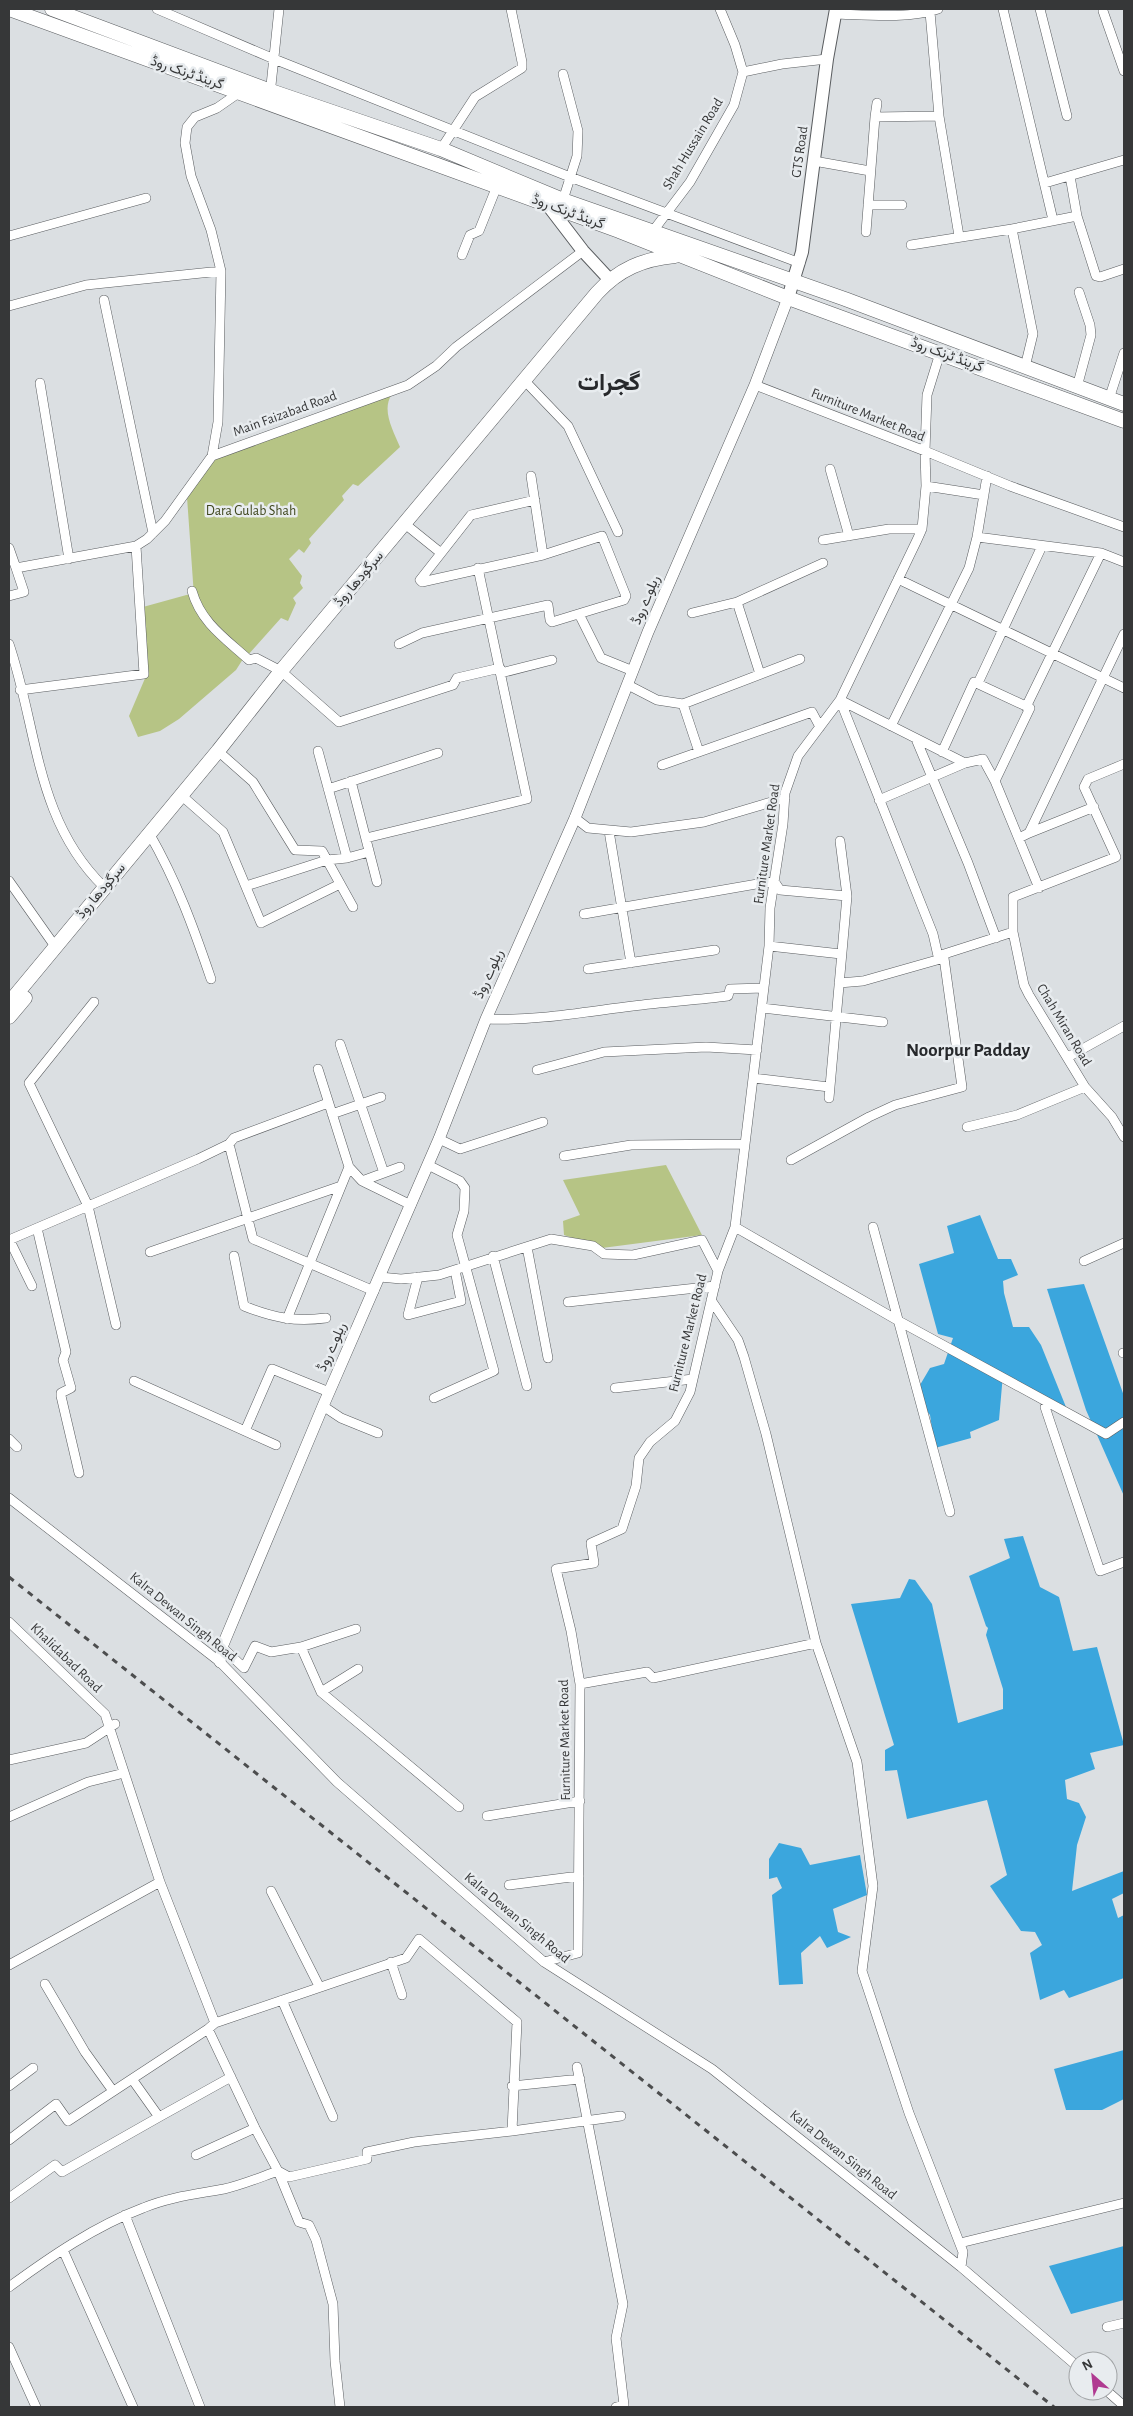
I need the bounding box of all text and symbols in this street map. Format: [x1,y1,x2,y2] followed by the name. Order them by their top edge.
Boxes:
[148,53,226,93] street label: گرینڈ ٹرنک روڈ
[660,96,726,192] street label: Shah Hussain Road
[789,125,811,179] street label: GTS Road
[530,191,606,233] street label: گرینڈ ٹرنک روڈ
[909,334,985,376] street label: گرینڈ ٹرنک روڈ
[578,370,641,397] district label: گجرات
[809,386,927,444] street label: Furniture Market Road
[231,389,339,439] street label: Main Faizabad Road
[206,504,296,518] park label: Dara Gulab Shah
[331,548,387,610] street label: سرگودھا روڈ
[628,573,664,627] street label: ریلوے روڈ
[752,783,782,905] street label: Furniture Market Road
[73,860,129,922] street label: سرگودھا روڈ
[471,947,507,1001] street label: ریلوے روڈ
[1034,981,1094,1069] street label: Chah Miran Road
[906,1041,1030,1060] district label: Noorpur Padday
[667,1272,709,1394] street label: Furniture Market Road
[314,1320,350,1374] street label: ریلوے روڈ
[127,1570,239,1664] street label: Kalra Dewan Singh Road
[28,1621,104,1695] street label: Khalidabad Road
[557,1679,573,1801] street label: Furniture Market Road
[462,1870,572,1966] street label: Kalra Dewan Singh Road
[787,2108,899,2202] street label: Kalra Dewan Singh Road
[1068,2351,1118,2401] north arrow
[1080,2357,1095,2374] text: N

